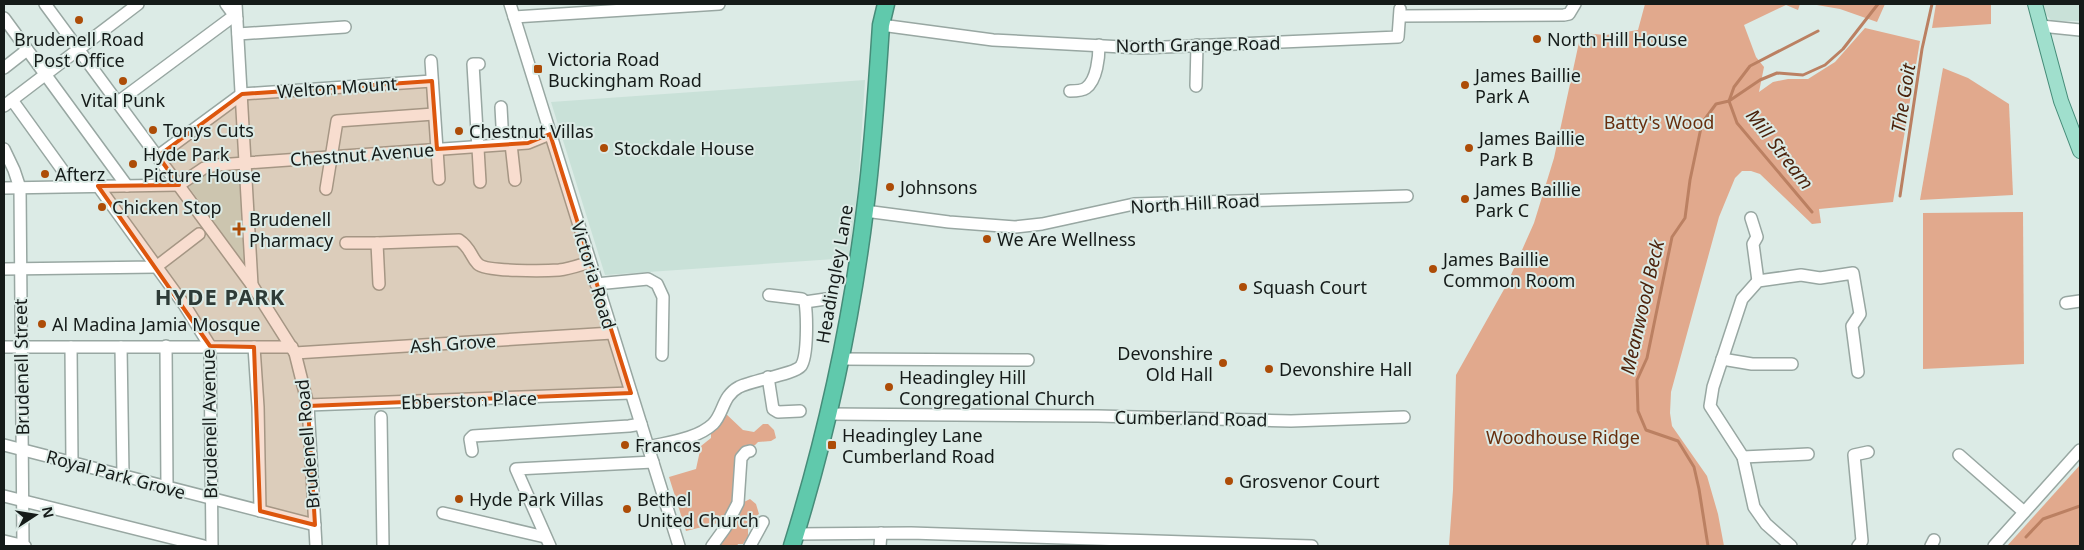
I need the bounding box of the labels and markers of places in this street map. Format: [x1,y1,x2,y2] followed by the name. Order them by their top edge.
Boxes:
[73,14,85,26] marker: Brudenell Road Post Office
[14,27,144,72] place label: Brudenell Road Post Office
[1547,27,1687,51] place label: North Hill House
[1531,33,1543,45] marker: North Hill House
[548,47,702,92] place label: Victoria Road Buckingham Road
[532,63,544,75] marker: Victoria Road Buckingham Road
[1473,63,1581,108] place label: James Baillie Park A
[117,75,129,87] marker: Vital Punk
[1459,79,1471,91] marker: James Baillie Park A
[81,88,165,112] place label: Vital Punk
[163,118,254,142] place label: Tonys Cuts
[469,119,594,143] place label: Chestnut Villas
[147,124,159,136] marker: Tonys Cuts
[453,125,465,137] marker: Chestnut Villas
[1477,126,1585,171] place label: James Baillie Park B
[614,136,754,160] place label: Stockdale House
[143,142,261,187] place label: Hyde Park Picture House
[598,142,610,154] marker: Stockdale House
[1463,142,1475,154] marker: James Baillie Park B
[127,158,139,170] marker: Hyde Park Picture House
[55,162,105,186] place label: Afterz
[39,168,51,180] marker: Afterz
[898,175,977,199] place label: Johnsons
[1473,177,1581,222] place label: James Baillie Park C
[884,181,896,193] marker: Johnsons
[1459,193,1471,205] marker: James Baillie Park C
[112,195,222,219] place label: Chicken Stop
[96,201,108,213] marker: Chicken Stop
[249,207,334,252] place label: Brudenell Pharmacy
[233,223,245,235] marker: Brudenell Pharmacy
[997,227,1136,251] place label: We Are Wellness
[981,233,993,245] marker: We Are Wellness
[1441,247,1575,292] place label: James Baillie Common Room
[1427,263,1439,275] marker: James Baillie Common Room
[1253,275,1367,299] place label: Squash Court
[1237,281,1249,293] marker: Squash Court
[52,312,260,336] place label: Al Madina Jamia Mosque
[36,318,48,330] marker: Al Madina Jamia Mosque
[1117,341,1213,386] place label: Devonshire Old Hall
[1217,357,1229,369] marker: Devonshire Old Hall
[1279,357,1412,381] place label: Devonshire Hall
[1263,363,1275,375] marker: Devonshire Hall
[899,365,1095,410] place label: Headingley Hill Congregational Church
[883,381,895,393] marker: Headingley Hill Congregational Church
[842,423,995,468] place label: Headingley Lane Cumberland Road
[635,433,701,457] place label: Francos
[619,439,631,451] marker: Francos
[826,439,838,451] marker: Headingley Lane Cumberland Road
[1239,469,1380,493] place label: Grosvenor Court
[1223,475,1235,487] marker: Grosvenor Court
[469,487,604,511] place label: Hyde Park Villas
[637,487,759,532] place label: Bethel United Church
[453,493,465,505] marker: Hyde Park Villas
[621,503,633,515] marker: Bethel United Church

